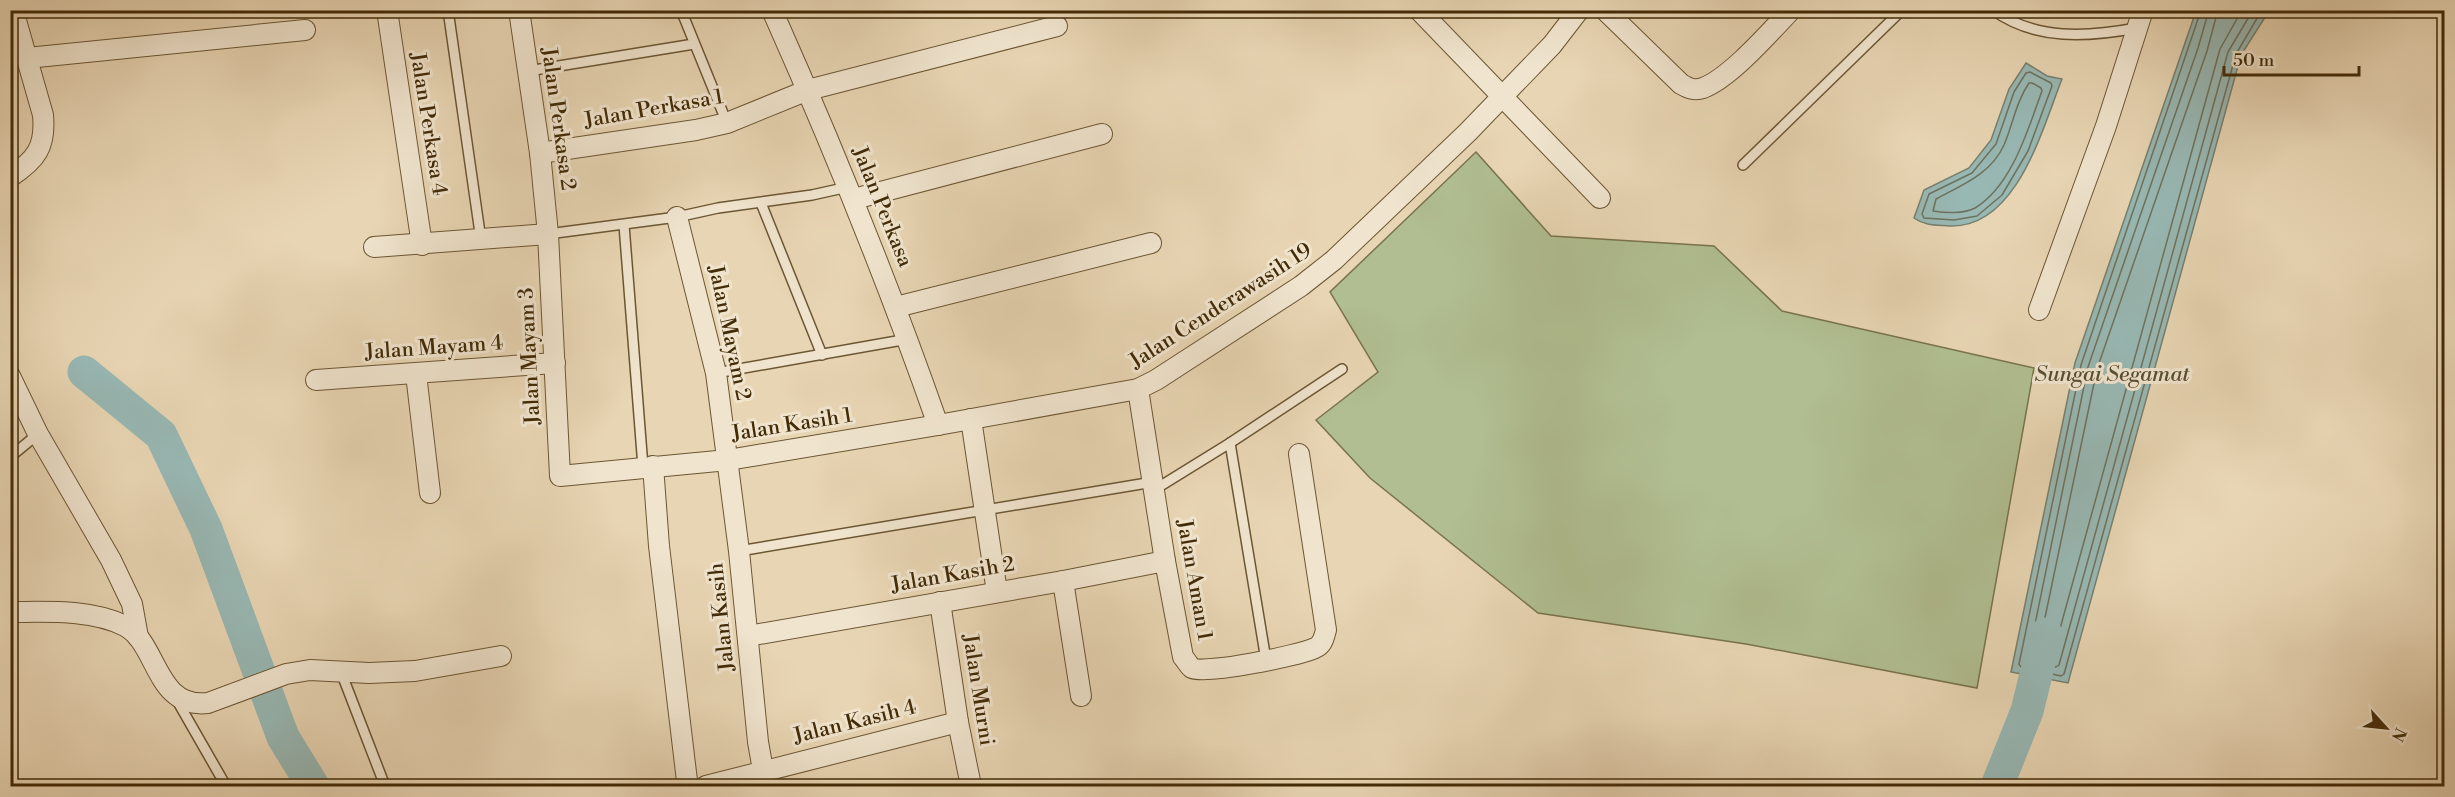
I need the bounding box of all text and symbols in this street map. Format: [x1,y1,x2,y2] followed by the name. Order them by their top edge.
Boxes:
[2224,39,2359,77] scale bar
[535,45,581,192] street label: Jalan Perkasa 2
[2233,49,2275,72] text: 50 m
[404,50,452,197] street label: Jalan Perkasa 4
[581,84,726,134] street label: Jalan Perkasa 1
[846,142,918,271] street label: Jalan Perkasa
[1124,237,1317,375] street label: Jalan Cenderawasih 19
[702,262,756,403] street label: Jalan Mayam 2
[513,287,547,426] street label: Jalan Mayam 3
[363,330,504,366] street label: Jalan Mayam 4
[2034,361,2190,388] water label: Sungai Segamat
[729,403,854,448] street label: Jalan Kasih 1
[1170,516,1217,643] street label: Jalan Aman 1
[888,551,1017,599] street label: Jalan Kasih 2
[703,561,741,673] street label: Jalan Kasih
[956,631,1000,748] street label: Jalan Murni
[790,694,919,750] street label: Jalan Kasih 4
[2356,698,2416,758] north arrow
[2387,724,2410,745] text: N

